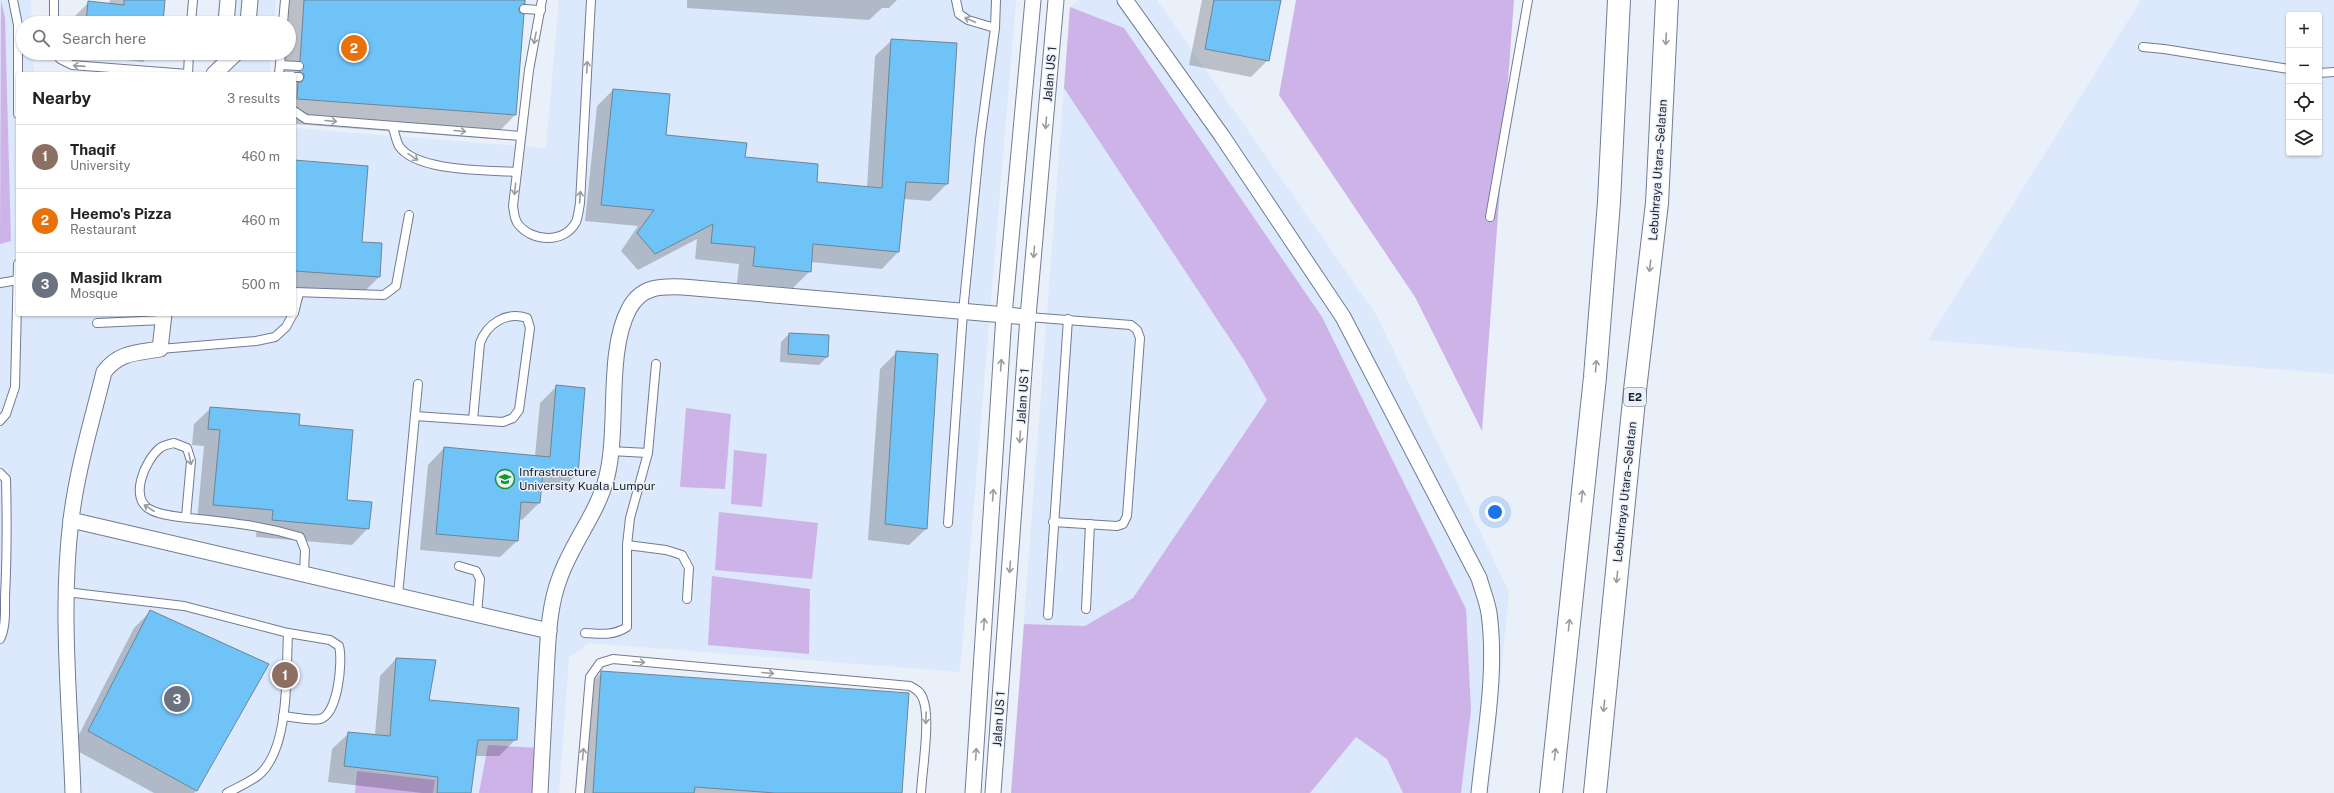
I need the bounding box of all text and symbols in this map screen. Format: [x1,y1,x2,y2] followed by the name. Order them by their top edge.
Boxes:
[2286,12,2322,156] map controls
[2286,12,2322,48] button: +
[964,15,976,23] one-way arrow
[16,16,296,60] search box
[30,27,52,49] icon: search
[62,30,146,47] text: Search here
[531,32,539,45] one-way arrow
[1662,32,1669,45] one-way arrow
[341,33,367,63] pin: 2
[1041,46,1059,102] street label: Jalan US 1
[2286,48,2322,84] button: −
[583,61,590,74] one-way arrow
[73,62,86,69] one-way arrow
[2286,84,2322,120] button: locate
[32,88,91,108] text: Nearby
[227,91,280,106] text: 3 results
[1646,99,1670,241] street label: Lebuhraya Utara–Selatan
[1043,116,1050,129] one-way arrow
[324,117,337,125] one-way arrow
[2286,120,2322,156] button: layers
[453,128,466,135] one-way arrow
[70,141,116,158] text: Thaqif
[42,149,48,164] text: 1
[241,149,280,164] text: 460 m
[407,153,418,161] one-way arrow
[70,158,130,173] text: University
[511,182,519,195] one-way arrow
[576,191,583,204] one-way arrow
[70,205,172,222] text: Heemo's Pizza
[41,213,49,228] text: 2
[241,213,280,228] text: 460 m
[70,222,136,237] text: Restaurant
[1031,245,1038,258] one-way arrow
[1646,259,1654,272] one-way arrow
[70,269,162,286] text: Masjid Ikram
[41,277,49,292] text: 3
[241,277,280,292] text: 500 m
[70,286,118,301] text: Mosque
[997,359,1005,372] one-way arrow
[1592,360,1599,373] one-way arrow
[1014,368,1032,424] street label: Jalan US 1
[1624,388,1646,406] road number: E2
[1611,421,1639,563] street label: Lebuhraya Utara–Selatan
[1016,430,1023,443] one-way arrow
[186,453,194,466] one-way arrow
[519,465,656,493] place label: Infrastructure University Kuala Lumpur
[494,468,516,490] school or university icon: Infrastructure University Kuala Lumpur
[989,489,996,502] one-way arrow
[1579,490,1586,503] one-way arrow
[1485,502,1505,522] your location
[143,503,155,511] one-way arrow
[1007,560,1014,573] one-way arrow
[1613,570,1620,583] one-way arrow
[981,618,988,631] one-way arrow
[1565,619,1573,632] one-way arrow
[632,658,645,665] one-way arrow
[272,660,298,690] pin: 1
[761,670,774,677] one-way arrow
[164,684,190,714] pin: 3
[990,691,1008,747] street label: Jalan US 1
[1600,699,1608,712] one-way arrow
[922,711,929,724] one-way arrow
[579,748,586,761] one-way arrow
[972,748,979,761] one-way arrow
[1552,748,1559,761] one-way arrow

